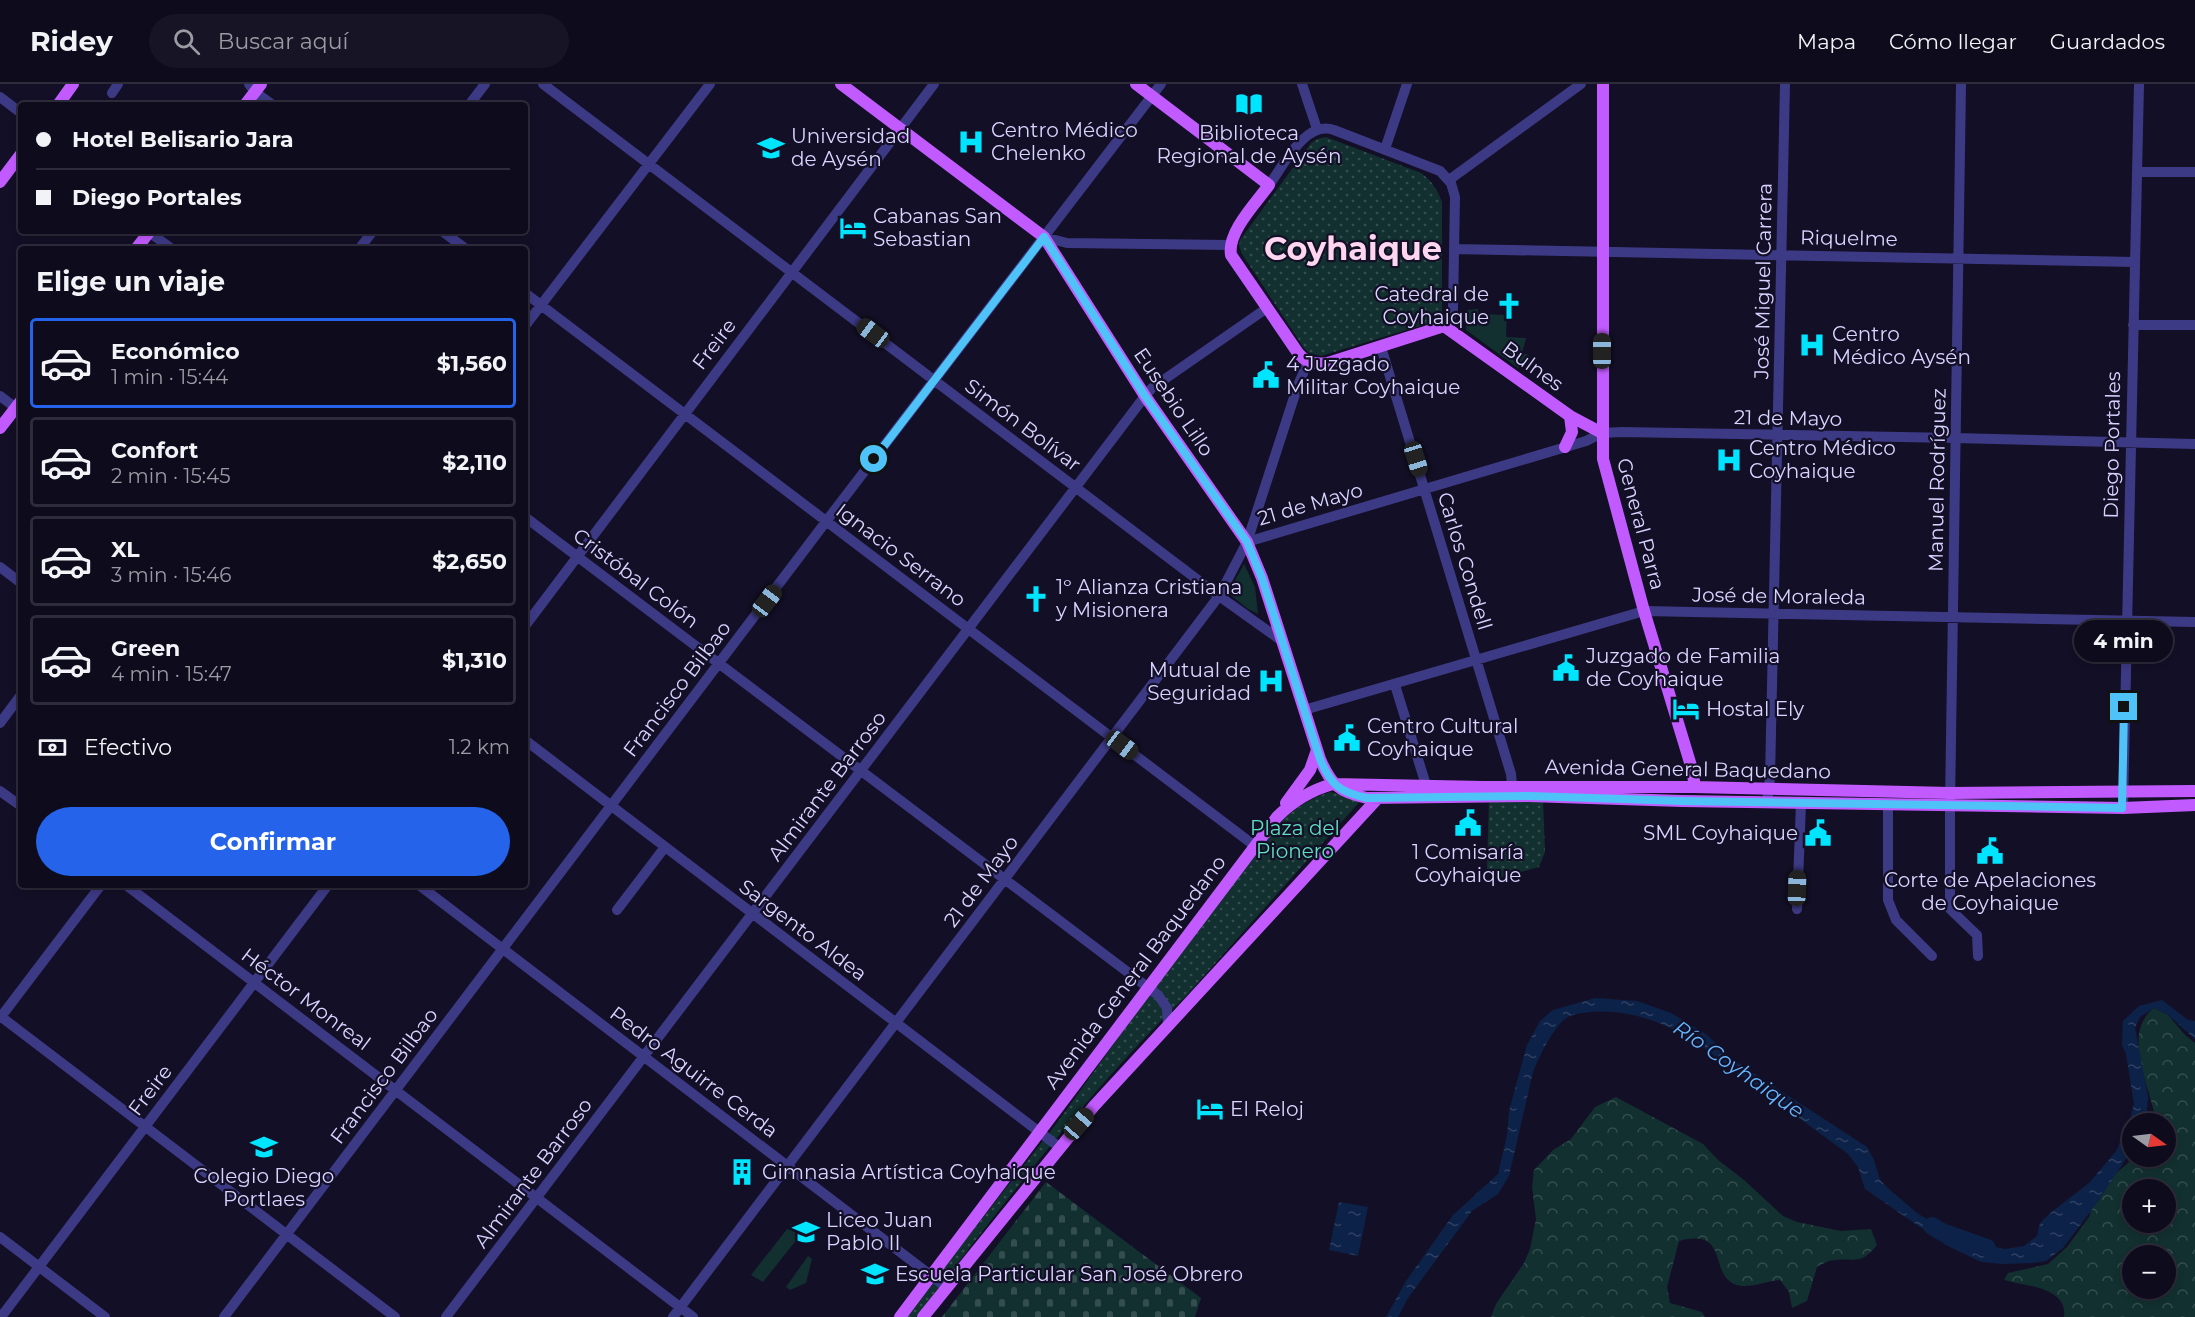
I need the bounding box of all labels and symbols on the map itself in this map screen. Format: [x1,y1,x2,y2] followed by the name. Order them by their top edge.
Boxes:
[1234,89,1264,119] library icon: Biblioteca Regional de Aysén
[991,118,1138,165] place label: Centro Médico Chelenko
[1157,121,1341,168] place label: Biblioteca Regional de Aysén
[791,124,910,171] place label: Universidad de Aysén
[956,127,986,157] hospital icon: Centro Médico Chelenko
[756,133,786,163] school or university icon: Universidad de Aysén
[1749,183,1777,380] street label: José Miguel Carrera
[873,204,1002,251] place label: Cabanas San Sebastian
[838,213,868,243] hotel icon: Cabanas San Sebastian
[1800,225,1898,251] street label: Riquelme
[1264,229,1442,268] district label: Coyhaique
[1375,282,1489,329] place label: Catedral de Coyhaique
[1494,291,1524,321] church icon: Catedral de Coyhaique
[687,314,741,374] street label: Freire
[853,315,893,351] car
[1832,322,1971,369] place label: Centro Médico Aysén
[1797,330,1827,360] hospital icon: Centro Médico Aysén
[1593,333,1611,369] car
[1498,336,1568,396] street label: Bulnes
[1129,343,1219,461] street label: Eusebio Lillo
[1286,352,1460,399] place label: 4 Juzgado Militar Coyhaique
[1251,360,1281,390] public building icon: 4 Juzgado Militar Coyhaique
[2099,371,2125,519] street label: Diego Portales
[960,374,1086,476] street label: Simón Bolívar
[1923,388,1951,572] street label: Manuel Rodríguez
[1734,405,1842,431] street label: 21 de Mayo
[1749,436,1896,483] place label: Centro Médico Coyhaique
[1402,439,1430,479] car
[860,445,887,472] route start
[1714,445,1744,475] hospital icon: Centro Médico Coyhaique
[1612,455,1670,593] street label: General Parra
[1255,478,1365,530] street label: 21 de Mayo
[1433,489,1497,633] street label: Carlos Condell
[831,498,971,612] street label: Ignacio Serrano
[568,523,704,633] street label: Cristóbal Colón
[1055,575,1242,622] place label: 1º Alianza Cristiana y Misionera
[749,581,785,621] car
[1691,582,1866,610] street label: José de Moraleda
[1021,584,1051,614] church icon: 1º Alianza Cristiana y Misionera
[618,616,736,762] street label: Francisco Bilbao
[2074,620,2174,662] callout: 4 min
[1585,644,1780,691] place label: Juzgado de Familia de Coyhaique
[1551,653,1581,683] public building icon: Juzgado de Familia de Coyhaique
[1147,658,1251,705] place label: Mutual de Seguridad
[1256,666,1286,696] hospital icon: Mutual de Seguridad
[2110,693,2137,720] route end
[1671,694,1701,724] hotel icon: Hostal Ely
[1706,697,1804,721] place label: Hostal Ely
[763,706,891,866] street label: Almirante Barroso
[1367,714,1518,761] place label: Centro Cultural Coyhaique
[1332,723,1362,753] public building icon: Centro Cultural Coyhaique
[1102,727,1142,763] car
[1545,755,1831,783] street label: Avenida General Baquedano
[1453,808,1483,838] public building icon: 1 Comisaría Coyhaique
[1250,816,1340,863] park label: Plaza del Pionero
[1803,818,1833,848] public building icon: SML Coyhaique
[1643,821,1798,845] place label: SML Coyhaique
[939,831,1023,931] street label: 21 de Mayo
[1975,836,2005,866] public building icon: Corte de Apelaciones de Coyhaique
[1412,840,1524,887] place label: 1 Comisaría Coyhaique
[1039,851,1231,1093] street label: Avenida General Baquedano
[1884,868,2096,915] place label: Corte de Apelaciones de Coyhaique
[1787,870,1807,906] car
[734,874,872,986] street label: Sargento Aldea
[237,943,375,1055] street label: Héctor Monreal
[605,1001,783,1143] street label: Pedro Aguirre Cerda
[325,1003,443,1149] street label: Francisco Bilbao
[1669,1015,1809,1123] water label: Río Coyhaique
[123,1060,177,1120] street label: Freire
[469,1093,597,1253] street label: Almirante Barroso
[1195,1094,1225,1124] hotel icon: El Reloj
[1230,1097,1304,1121] place label: El Reloj
[1060,1105,1098,1143] car
[2122,1113,2176,1167] north arrow
[249,1132,279,1162] school or university icon: Colegio Diego Portlaes
[727,1157,757,1187] building icon: Gimnasia Artística Coyhaique
[762,1160,1056,1184] place label: Gimnasia Artística Coyhaique
[194,1164,334,1211] place label: Colegio Diego Portlaes
[826,1208,933,1255] place label: Liceo Juan Pablo II
[791,1217,821,1247] school or university icon: Liceo Juan Pablo II
[860,1259,890,1289] school or university icon: Escuela Particular San José Obrero
[895,1262,1243,1286] place label: Escuela Particular San José Obrero

